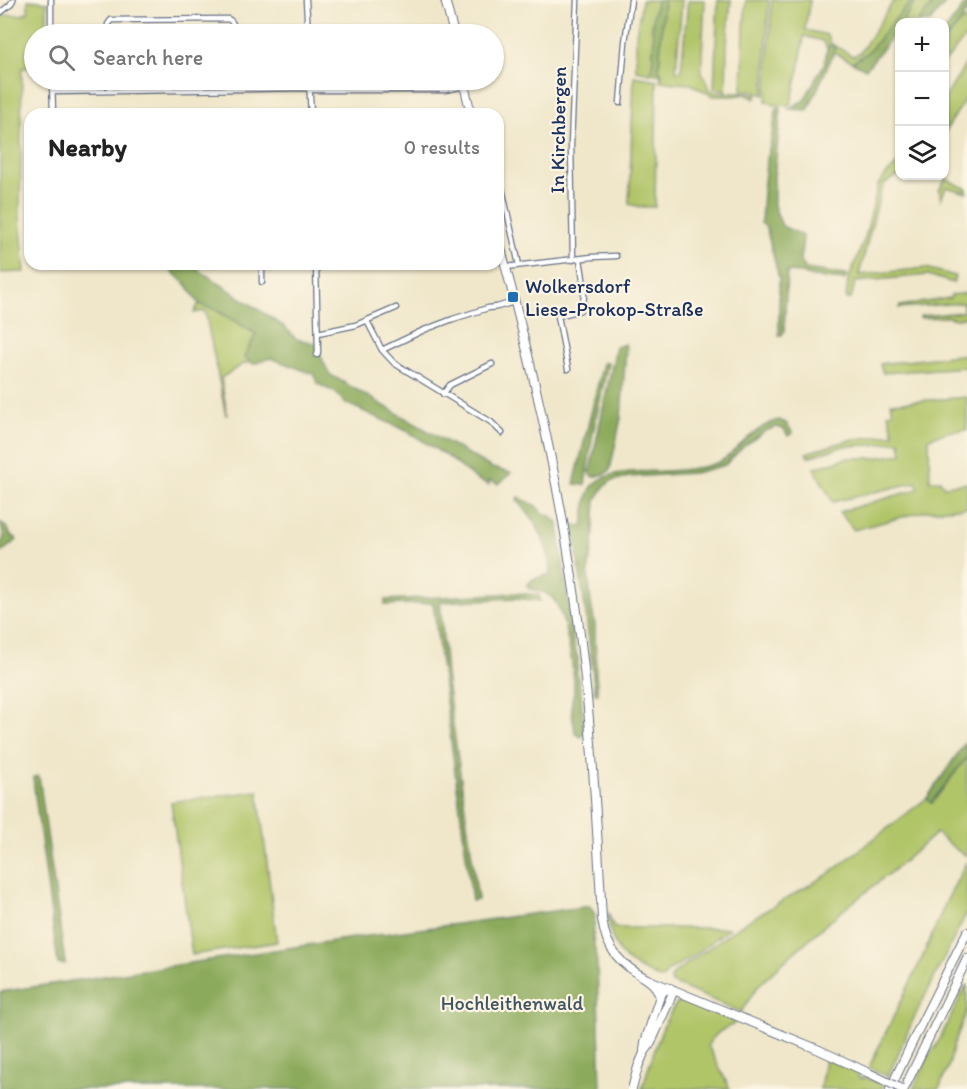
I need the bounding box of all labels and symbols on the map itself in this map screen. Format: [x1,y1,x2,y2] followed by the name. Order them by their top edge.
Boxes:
[545,66,571,194] street label: In Kirchbergen
[525,274,703,321] place label: Wolkersdorf Liese-Prokop-Straße
[506,290,520,304] marker: Wolkersdorf Liese-Prokop-Straße
[441,991,583,1015] park label: Hochleithenwald

